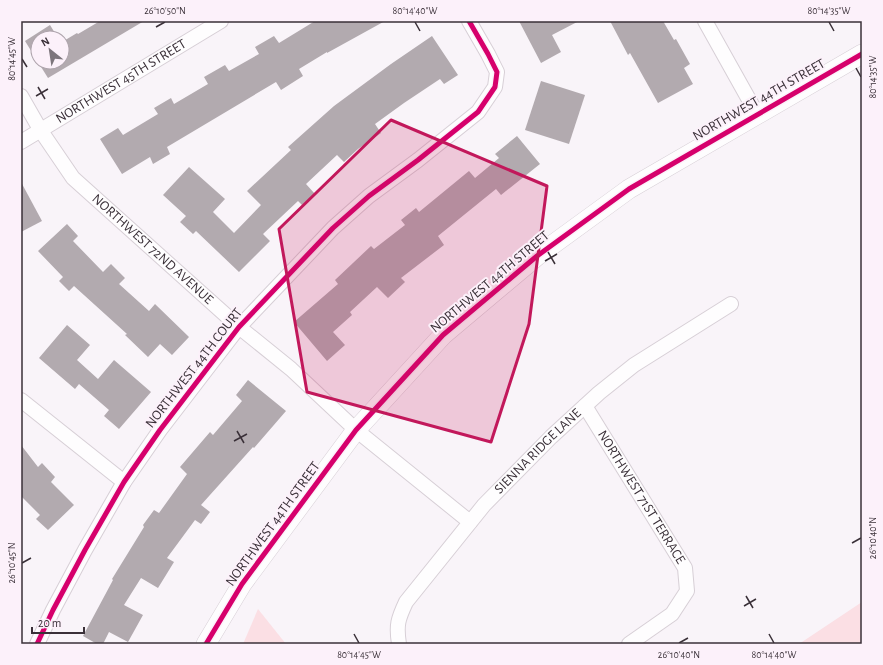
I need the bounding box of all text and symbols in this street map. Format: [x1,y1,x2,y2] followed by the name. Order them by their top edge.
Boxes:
[144,6,186,16] text: 26°10'50"N
[393,6,437,16] text: 80°14'40"W
[807,6,851,16] text: 80°14'35"W
[30,30,70,70] north arrow
[39,35,51,48] text: N
[7,37,17,81] text: 80°14'45"W
[54,37,189,126] street label: NORTHWEST 45TH STREET
[868,55,878,99] text: 80°14'35"W
[691,56,828,144] street label: NORTHWEST 44TH STREET
[89,192,216,307] street label: NORTHWEST 72ND AVENUE
[428,228,552,336] street label: NORTHWEST 44TH STREET
[143,305,245,431] street label: NORTHWEST 44TH COURT
[492,406,584,497] street label: SIENNA RIDGE LANE
[595,428,688,566] street label: NORTHWEST 71ST TERRACE
[223,459,323,589] street label: NORTHWEST 44TH STREET
[868,517,878,559] text: 26°10'40"N
[7,542,17,584] text: 26°10'45"N
[32,609,84,635] scale bar
[38,617,61,629] text: 20 m
[337,650,381,660] text: 80°14'45"W
[658,650,700,660] text: 26°10'40"N
[752,650,796,660] text: 80°14'40"W

